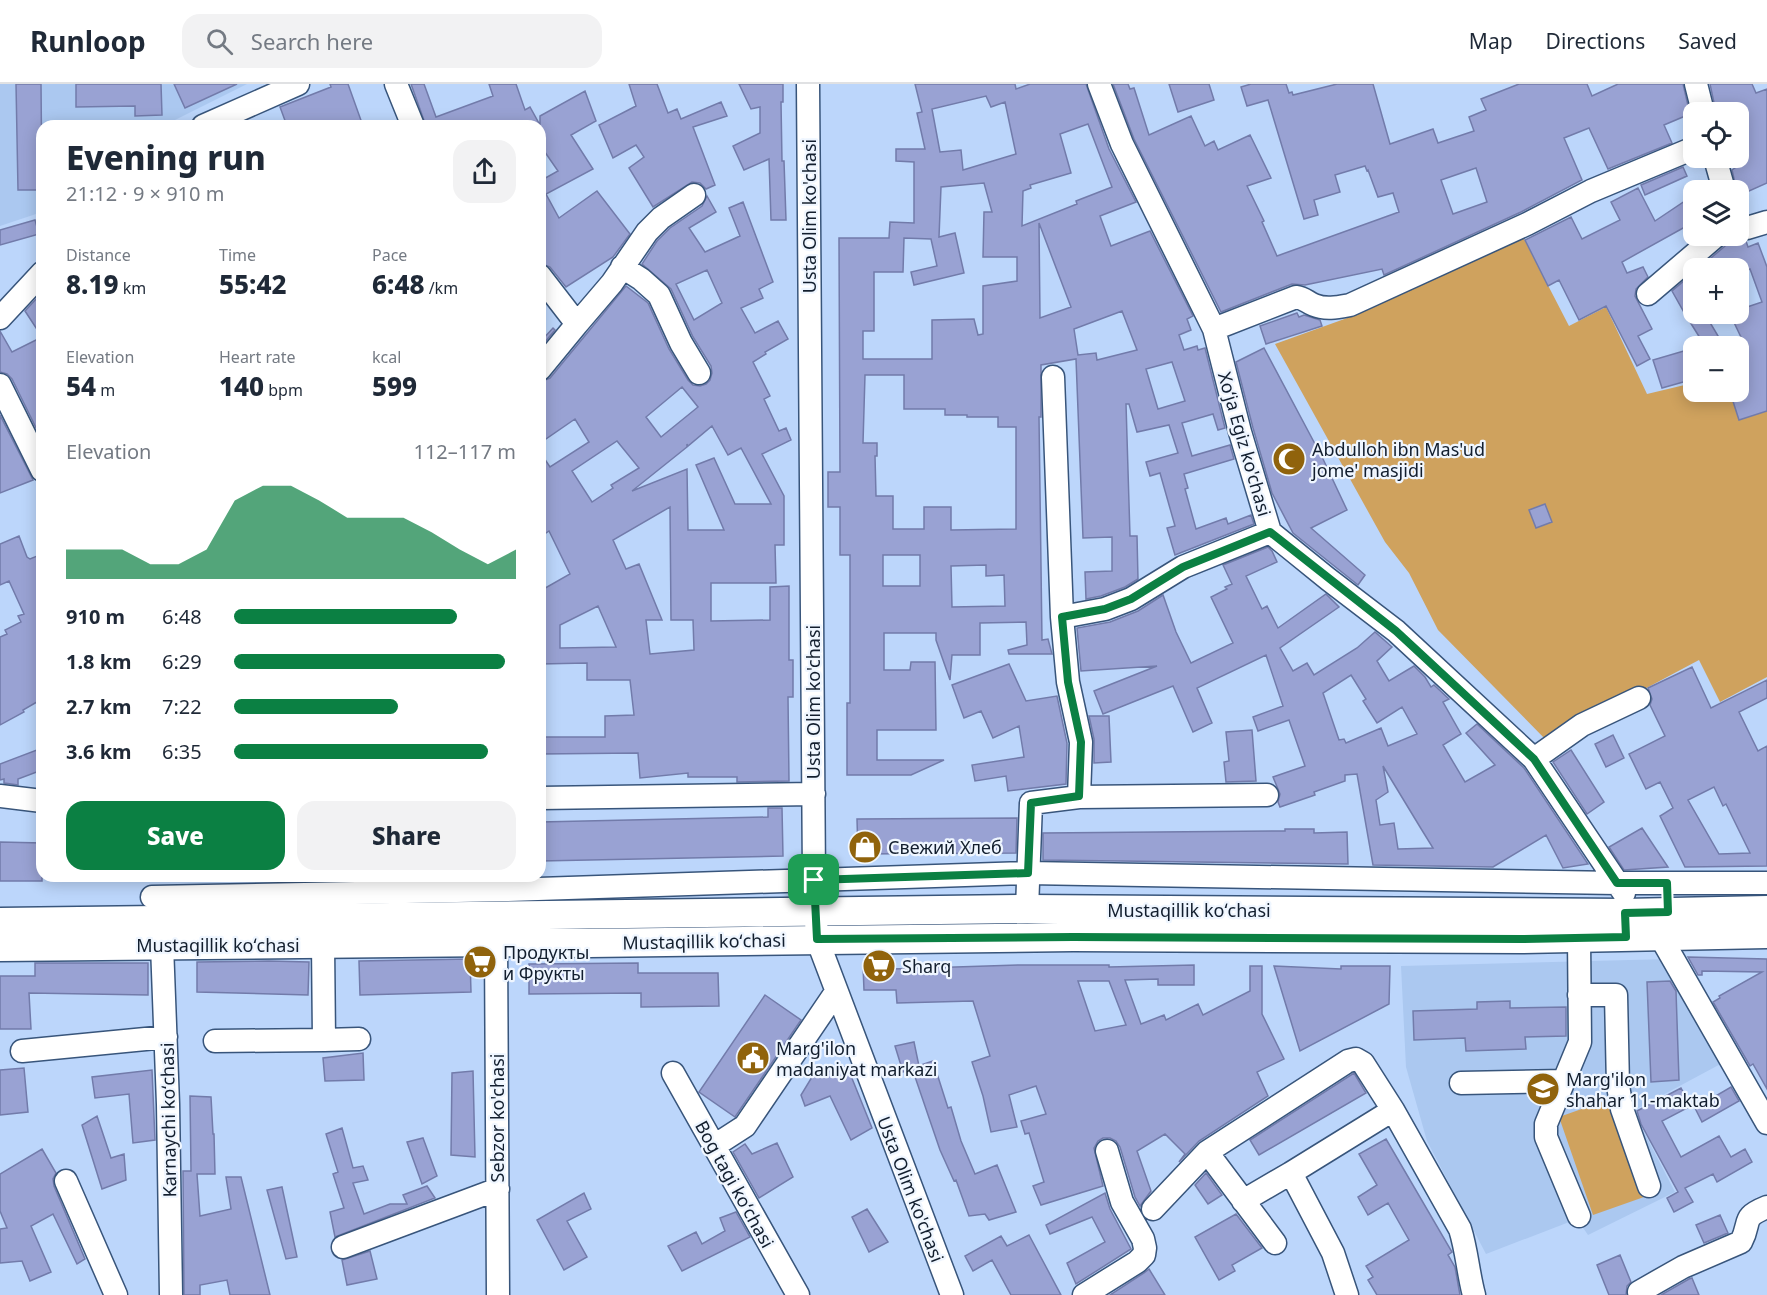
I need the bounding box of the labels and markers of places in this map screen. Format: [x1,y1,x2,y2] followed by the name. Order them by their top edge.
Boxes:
[1311,437,1485,482] place label: Abdulloh ibn Mas'ud jome' masjidi
[1271,441,1307,477] mosque icon: Abdulloh ibn Mas'ud jome' masjidi
[847,829,883,865] shop icon: Свежий Хлеб
[888,835,1002,859] place label: Свежий Хлеб
[788,854,839,905] pin
[503,940,589,985] place label: Продукты и Фрукты
[462,944,498,980] supermarket icon: Продукты и Фрукты
[861,948,897,984] supermarket icon: Sharq
[902,954,951,978] place label: Sharq
[776,1036,938,1081] place label: Marg'ilon madaniyat markazi
[735,1040,771,1076] public building icon: Marg'ilon madaniyat markazi
[1566,1067,1720,1112] place label: Marg'ilon shahar 11-maktab
[1525,1071,1561,1107] school or university icon: Marg'ilon shahar 11-maktab

